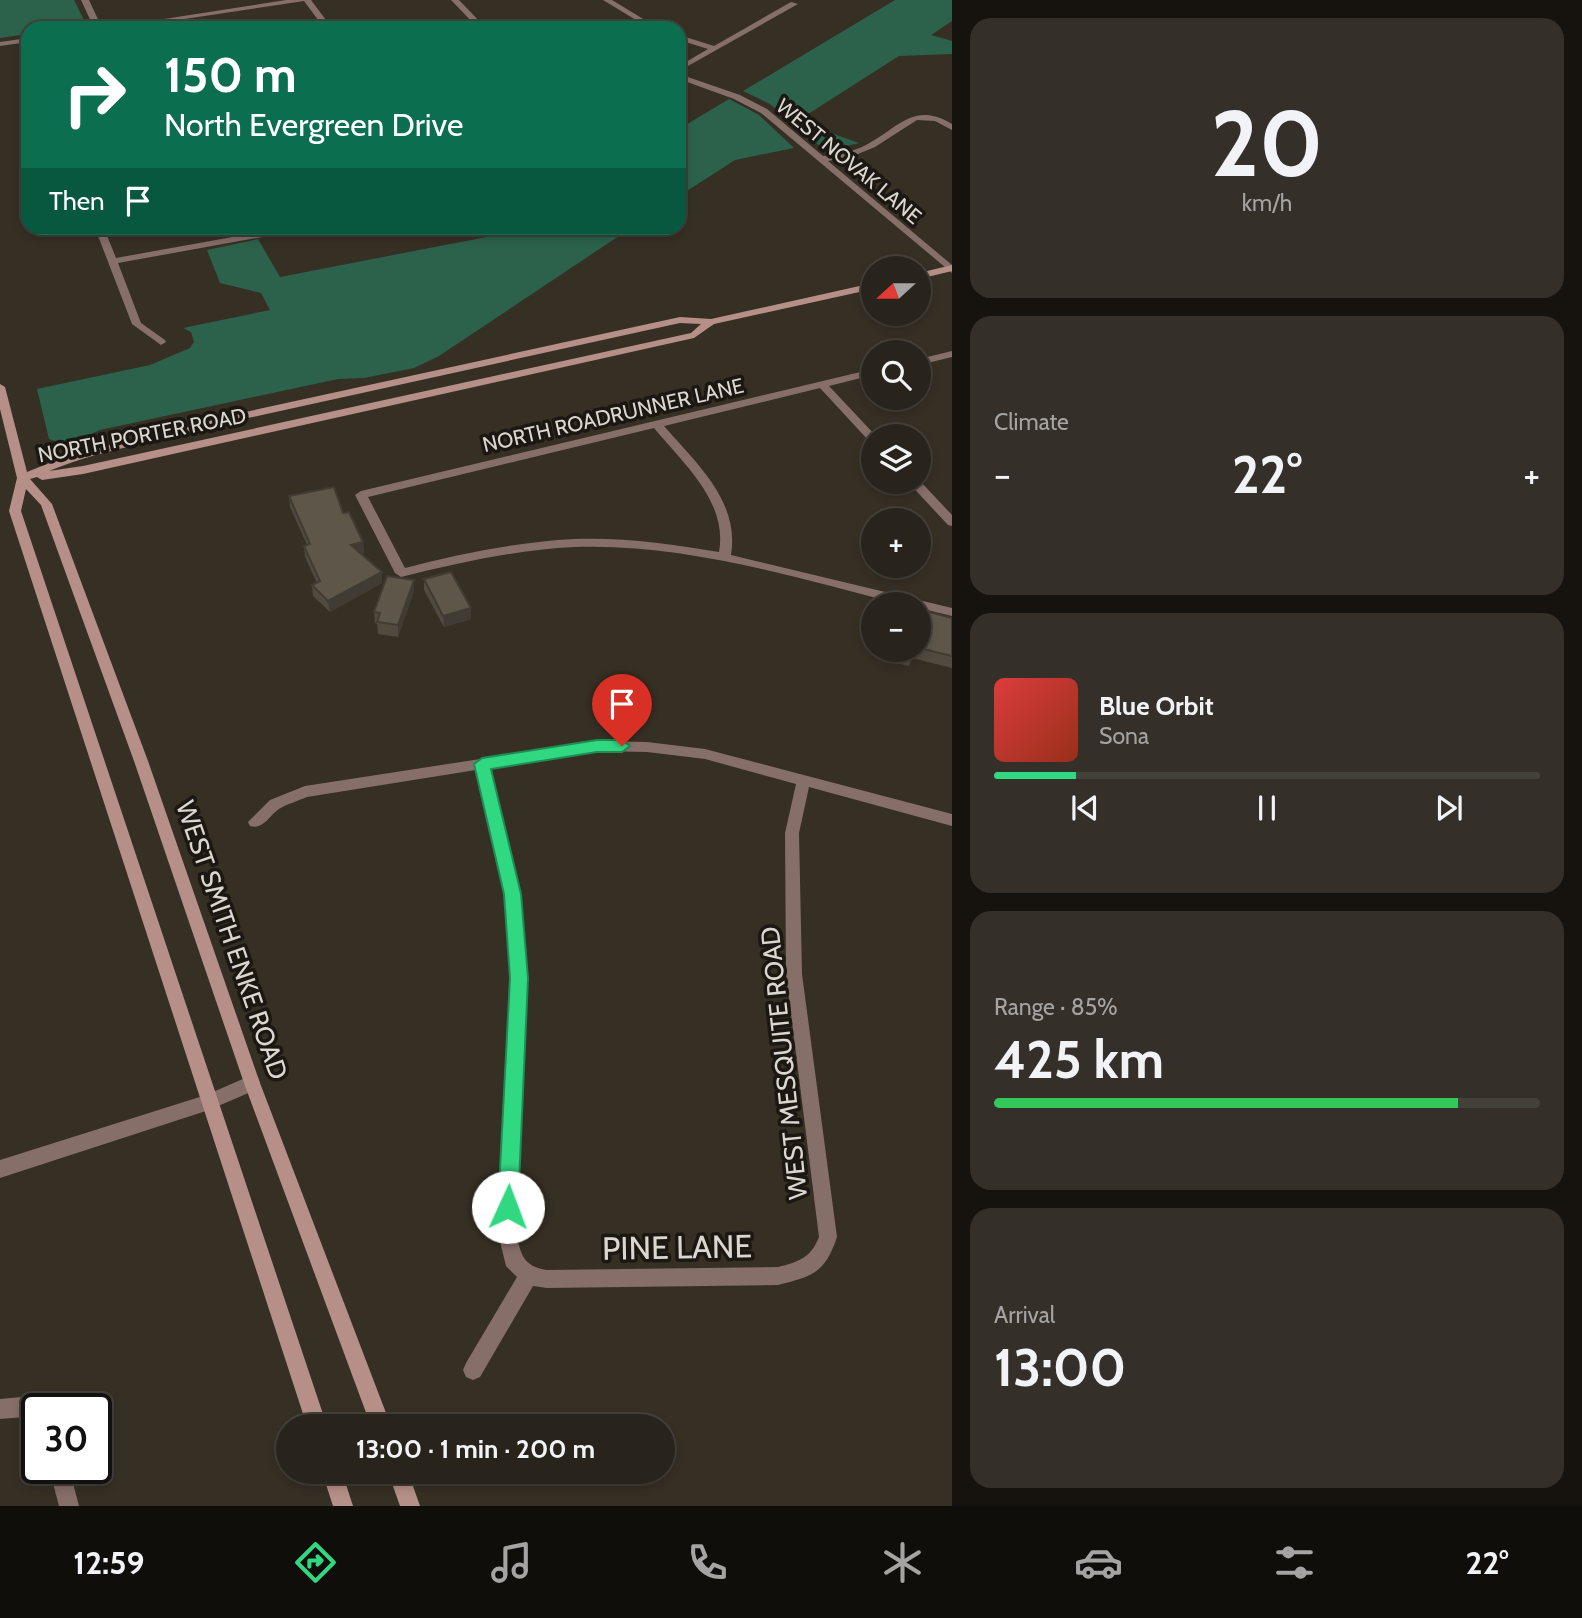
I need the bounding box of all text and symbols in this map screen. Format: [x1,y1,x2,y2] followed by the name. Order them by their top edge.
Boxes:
[164,45,297,104] text: 150 m
[49,49,140,140] icon: right
[1211,88,1323,199] text: 20
[771,93,927,229] street label: WEST NOVAK LANE
[164,105,463,144] text: North Evergreen Drive
[119,182,157,220] icon: arrive
[49,185,105,217] text: Then
[1242,189,1292,217] text: km/h
[861,256,931,326] north arrow
[861,256,931,662] map controls
[861,340,931,410] button: search
[480,373,746,457] street label: NORTH ROADRUNNER LANE
[36,403,248,467] street label: NORTH PORTER ROAD
[994,408,1069,436] text: Climate
[861,424,931,494] button: layers
[1232,443,1302,506] text: 22°
[994,451,1011,498] text: −
[1523,451,1540,498] text: +
[861,508,931,578] button: +
[861,592,931,662] button: −
[592,674,652,746] pin
[603,685,641,723] icon: arrive
[1099,690,1214,722] text: Blue Orbit
[1099,722,1149,750] text: Sona
[1066,789,1104,827] icon: previous
[1248,789,1286,827] icon: pause
[1430,789,1468,827] icon: next
[169,796,295,1084] street label: WEST SMITH ENKE ROAD
[754,925,814,1201] street label: WEST MESQUITE ROAD
[994,993,1118,1021] text: Range · 85%
[994,1028,1164,1091] text: 425 km
[471,1170,545,1244] position arrow
[602,1226,752,1268] street label: PINE LANE
[994,1301,1055,1329] text: Arrival
[994,1336,1126,1399] text: 13:00
[21,1393,112,1484] speed limit sign: 30
[356,1433,595,1465] text: 13:00 · 1 min · 200 m
[291,1538,340,1587] icon: directions
[487,1538,536,1587] icon: music
[683,1538,732,1587] icon: phone
[878,1538,927,1587] icon: climate
[1074,1538,1123,1587] icon: car
[1270,1538,1319,1587] icon: filters
[73,1543,144,1582] text: 12:59
[1466,1543,1509,1582] text: 22°

